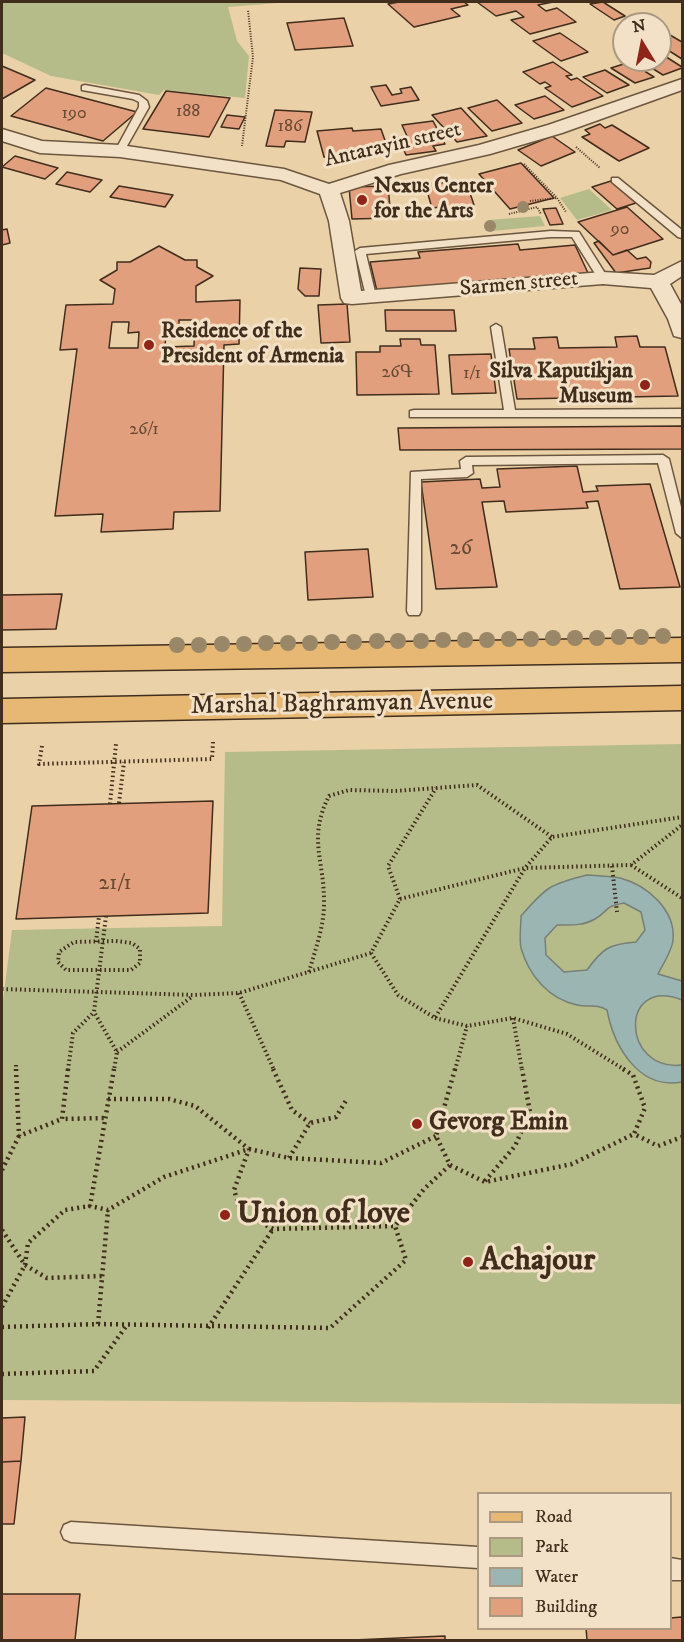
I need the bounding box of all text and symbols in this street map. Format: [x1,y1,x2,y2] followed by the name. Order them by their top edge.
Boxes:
[612,12,672,72] north arrow
[631,15,647,37] text: N
[176,101,200,123] house number: 188
[61,103,87,125] house number: 190
[278,116,302,138] house number: 186
[322,117,464,175] street label: Antarayin street
[374,174,494,226] place label: Nexus Center for the Arts
[355,193,369,207] marker: Nexus Center for the Arts
[611,219,629,241] house number: 90
[459,267,579,303] street label: Sarmen street
[161,319,344,370] place label: Residence of the President of Armenia
[142,338,156,352] marker: Residence of the President of Armenia
[489,359,633,410] place label: Silva Kaputikjan Museum
[381,362,413,384] house number: 26Գ
[463,363,481,385] house number: 1/1
[638,378,652,392] marker: Silva Kaputikjan Museum
[129,419,159,441] house number: 26/1
[450,536,472,562] house number: 26
[190,687,494,723] street label: Marshal Baghramyan Avenue
[99,871,131,897] house number: 21/1
[429,1108,568,1140] place label: Gevorg Emin
[410,1117,424,1131] marker: Gevorg Emin
[237,1196,410,1234] place label: Union of love
[218,1208,232,1222] marker: Union of love
[480,1243,595,1281] place label: Achajour
[461,1255,475,1269] marker: Achajour
[477,1492,672,1630] legend
[535,1506,572,1528] text: Road
[535,1536,569,1558] text: Park
[535,1566,578,1588] text: Water
[535,1596,597,1618] text: Building

